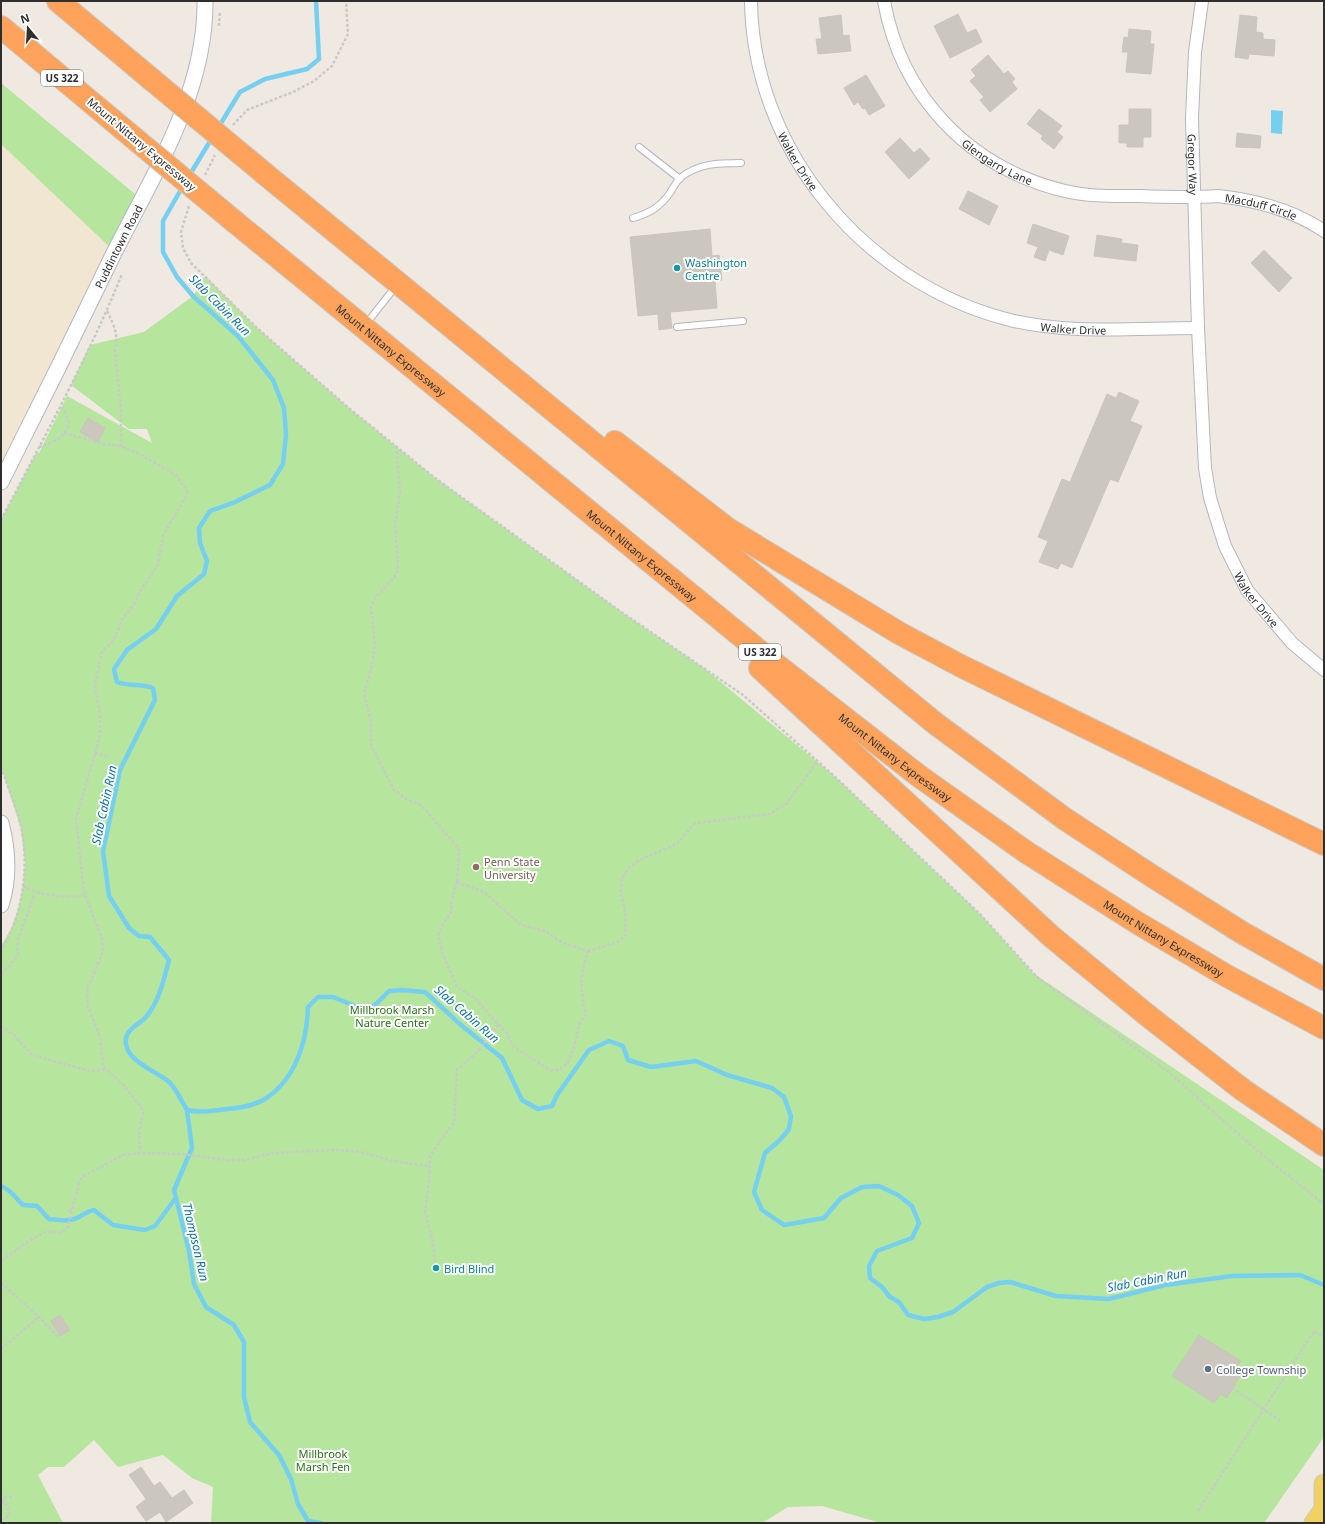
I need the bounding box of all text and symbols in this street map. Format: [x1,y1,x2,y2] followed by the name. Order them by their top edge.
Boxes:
[8,8,48,48] north arrow
[18,9,31,27] text: N
[41,70,83,86] road number: US 322
[84,94,200,194] street label: Mount Nittany Expressway
[775,129,822,193] street label: Walker Drive
[1185,134,1202,196] street label: Gregor Way
[959,135,1035,188] street label: Glengarry Lane
[1224,189,1300,223] street label: Macduff Circle
[91,202,145,291] street label: Puddintown Road
[685,255,747,283] place label: Washington Centre
[672,263,682,273] marker: Washington Centre
[185,270,255,340] water label: Slab Cabin Run
[333,300,450,400] street label: Mount Nittany Expressway
[1040,318,1106,337] street label: Walker Drive
[584,506,701,605] street label: Mount Nittany Expressway
[1232,569,1283,630] street label: Walker Drive
[739,644,781,660] road number: US 322
[836,709,955,805] street label: Mount Nittany Expressway
[87,764,121,846] water label: Slab Cabin Run
[484,854,540,882] place label: Penn State University
[471,862,481,872] marker: Penn State University
[1101,896,1227,980] street label: Mount Nittany Expressway
[431,981,503,1047] water label: Slab Cabin Run
[350,1002,434,1030] park label: Millbrook Marsh Nature Center
[179,1201,213,1283] water label: Thompson Run
[444,1261,494,1276] place label: Bird Blind
[431,1263,441,1273] marker: Bird Blind
[1106,1264,1188,1296] water label: Slab Cabin Run
[1216,1362,1306,1377] place label: College Township
[1203,1364,1213,1374] marker: College Township
[296,1446,350,1474] park label: Millbrook Marsh Fen

